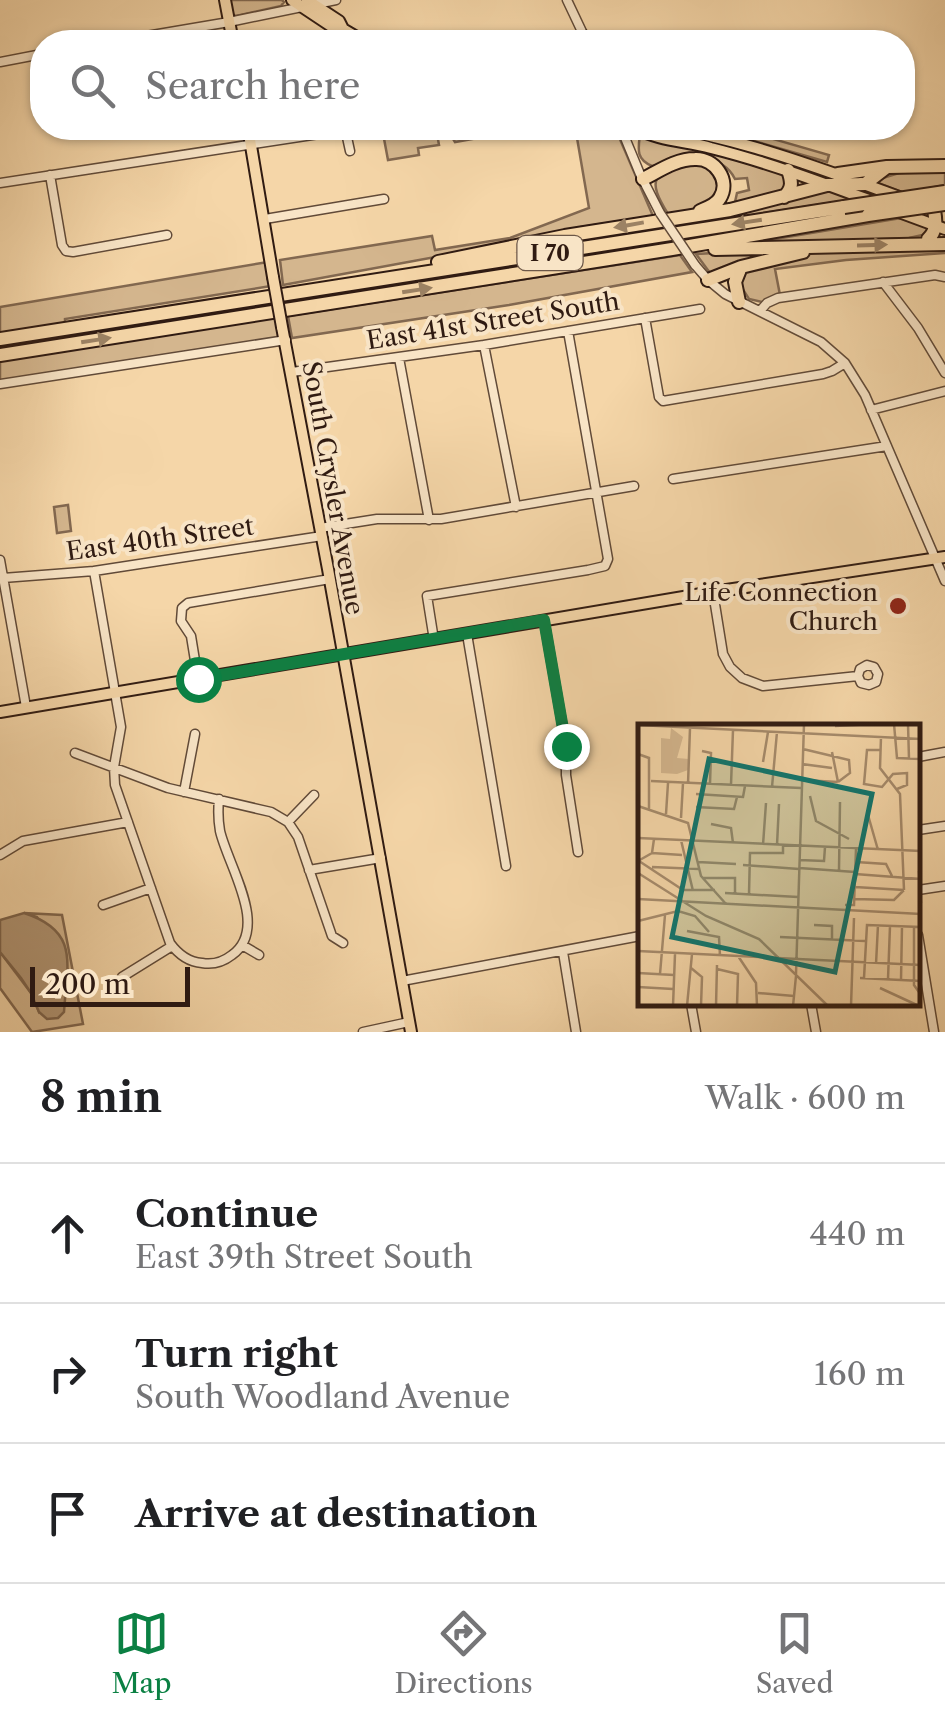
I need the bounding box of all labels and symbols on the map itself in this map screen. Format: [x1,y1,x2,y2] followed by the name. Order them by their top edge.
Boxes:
[731,215,763,230] one-way arrow
[613,218,644,233] one-way arrow
[518,236,582,270] road number: I 70
[857,237,889,253] one-way arrow
[402,281,434,297] one-way arrow
[364,286,622,356] street label: East 41st Street South
[81,332,113,347] one-way arrow
[295,359,371,617] street label: South Crysler Avenue
[64,510,256,567] street label: East 40th Street
[684,577,878,637] place label: Life Connection Church
[887,595,909,617] marker: Life Connection Church
[176,657,222,703] route start
[544,724,590,770] route end
[638,724,920,1007] inset map
[30,962,190,1006] scale bar

